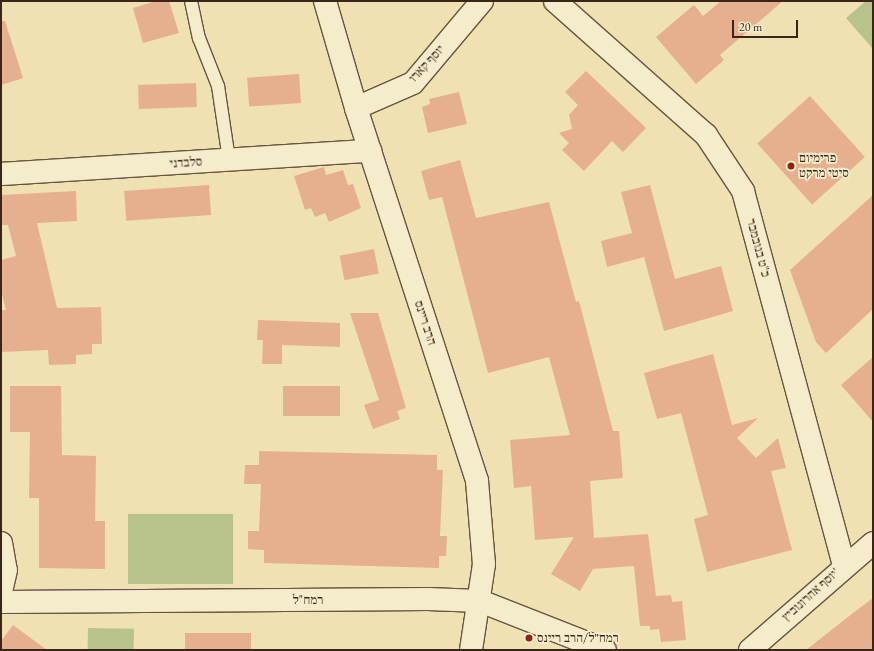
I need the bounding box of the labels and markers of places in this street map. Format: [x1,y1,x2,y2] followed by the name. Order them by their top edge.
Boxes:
[799,151,849,182] place label: פרימיום סיטי מרקט
[786,161,796,171] marker: פרימיום סיטי מרקט
[537,630,619,646] place label: רמח״ל/הרב ריינס
[524,633,534,643] marker: רמח״ל/הרב ריינס

